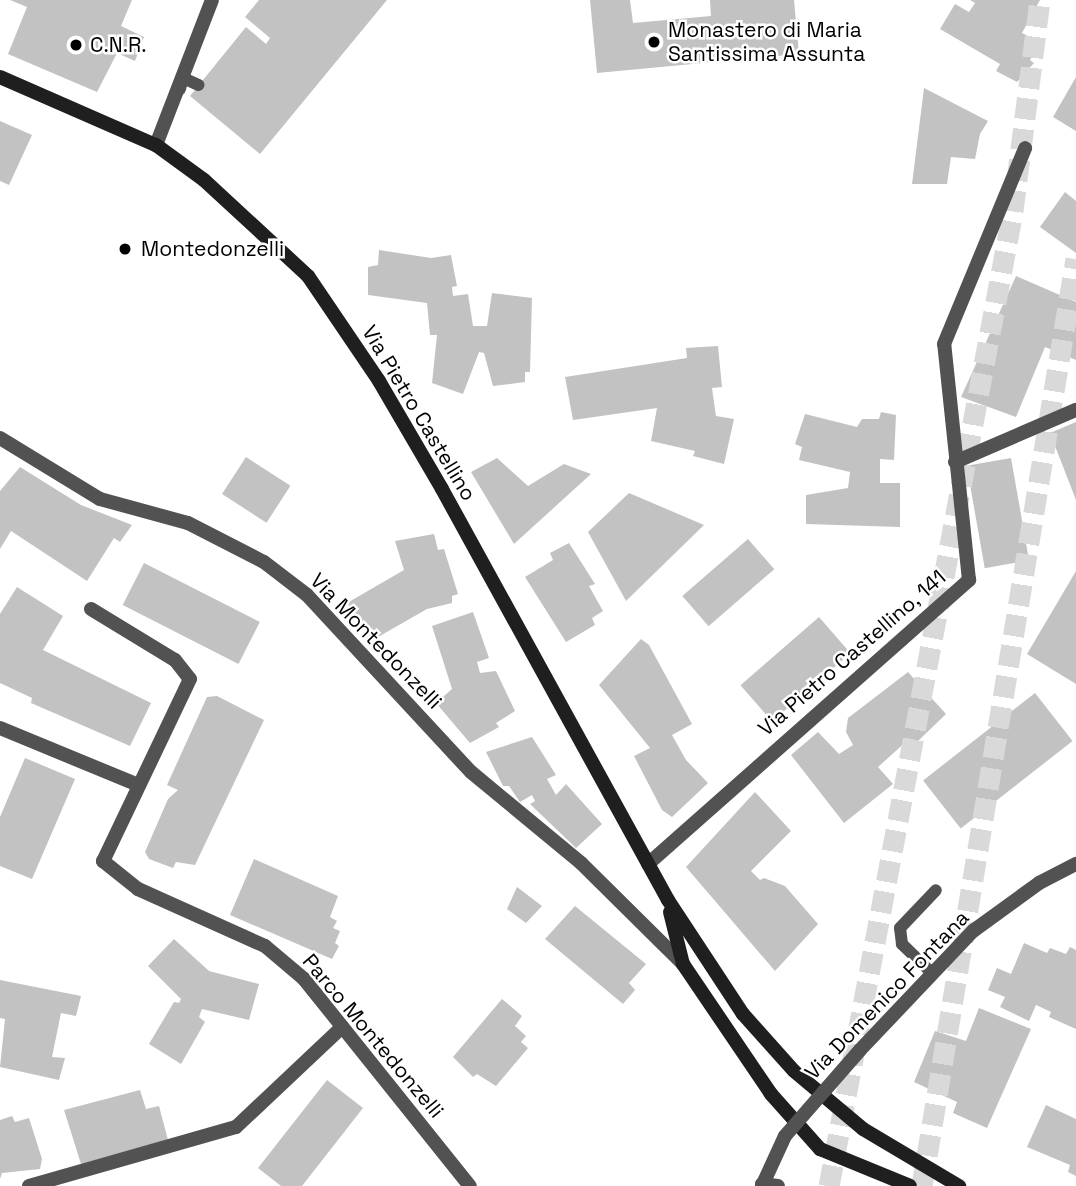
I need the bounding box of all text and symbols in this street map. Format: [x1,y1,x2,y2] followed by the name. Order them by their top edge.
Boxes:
[668,17,866,67] place label: Monastero di Maria Santissima Assunta
[90,32,147,58] place label: C.N.R.
[646,34,662,50] marker: Monastero di Maria Santissima Assunta
[68,37,84,53] marker: C.N.R.
[141,236,284,262] place label: Montedonzelli
[115,239,135,259] marker: Montedonzelli
[357,321,481,505] street label: Via Pietro Castellino
[753,564,951,742] street label: Via Pietro Castellino, 141
[305,568,447,714] street label: Via Montedonzelli
[800,905,974,1085] street label: Via Domenico Fontana
[297,949,449,1123] street label: Parco Montedonzelli

